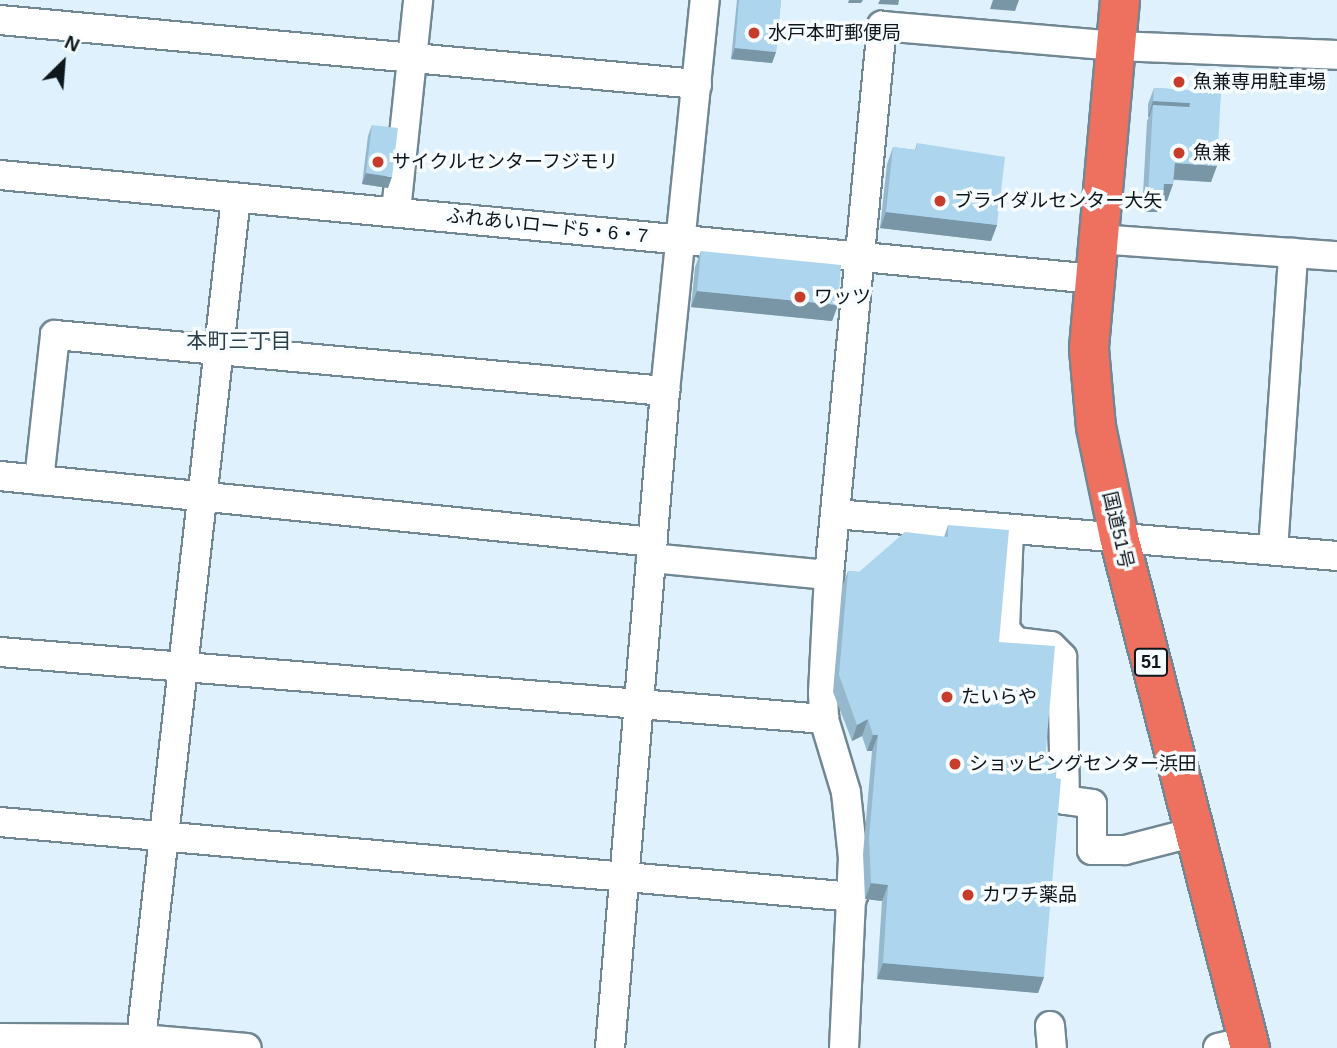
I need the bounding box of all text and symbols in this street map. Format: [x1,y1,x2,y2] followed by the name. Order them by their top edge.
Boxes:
[768,22,901,44] place label: 水戸本町郵便局
[746,25,762,41] marker: 水戸本町郵便局
[28,28,98,98] north arrow
[61,31,83,56] text: N
[1193,71,1326,93] place label: 魚兼専用駐車場
[1171,74,1187,90] marker: 魚兼専用駐車場
[1193,142,1231,164] place label: 魚兼
[1171,145,1187,161] marker: 魚兼
[392,151,620,173] place label: サイクルセンターフジモリ
[370,154,386,170] marker: サイクルセンターフジモリ
[954,190,1163,212] place label: ブライダルセンター大矢
[932,193,948,209] marker: ブライダルセンター大矢
[445,204,649,248] street label: ふれあいロード5・6・7
[814,286,871,308] place label: ワッツ
[792,289,808,305] marker: ワッツ
[187,328,291,354] district label: 本町三丁目
[1098,489,1138,571] street label: 国道51号
[1134,648,1168,676] road number: 51
[961,686,1037,708] place label: たいらや
[939,689,955,705] marker: たいらや
[969,753,1197,775] place label: ショッピングセンター浜田
[947,756,963,772] marker: ショッピングセンター浜田
[982,884,1077,906] place label: カワチ薬品
[960,887,976,903] marker: カワチ薬品

